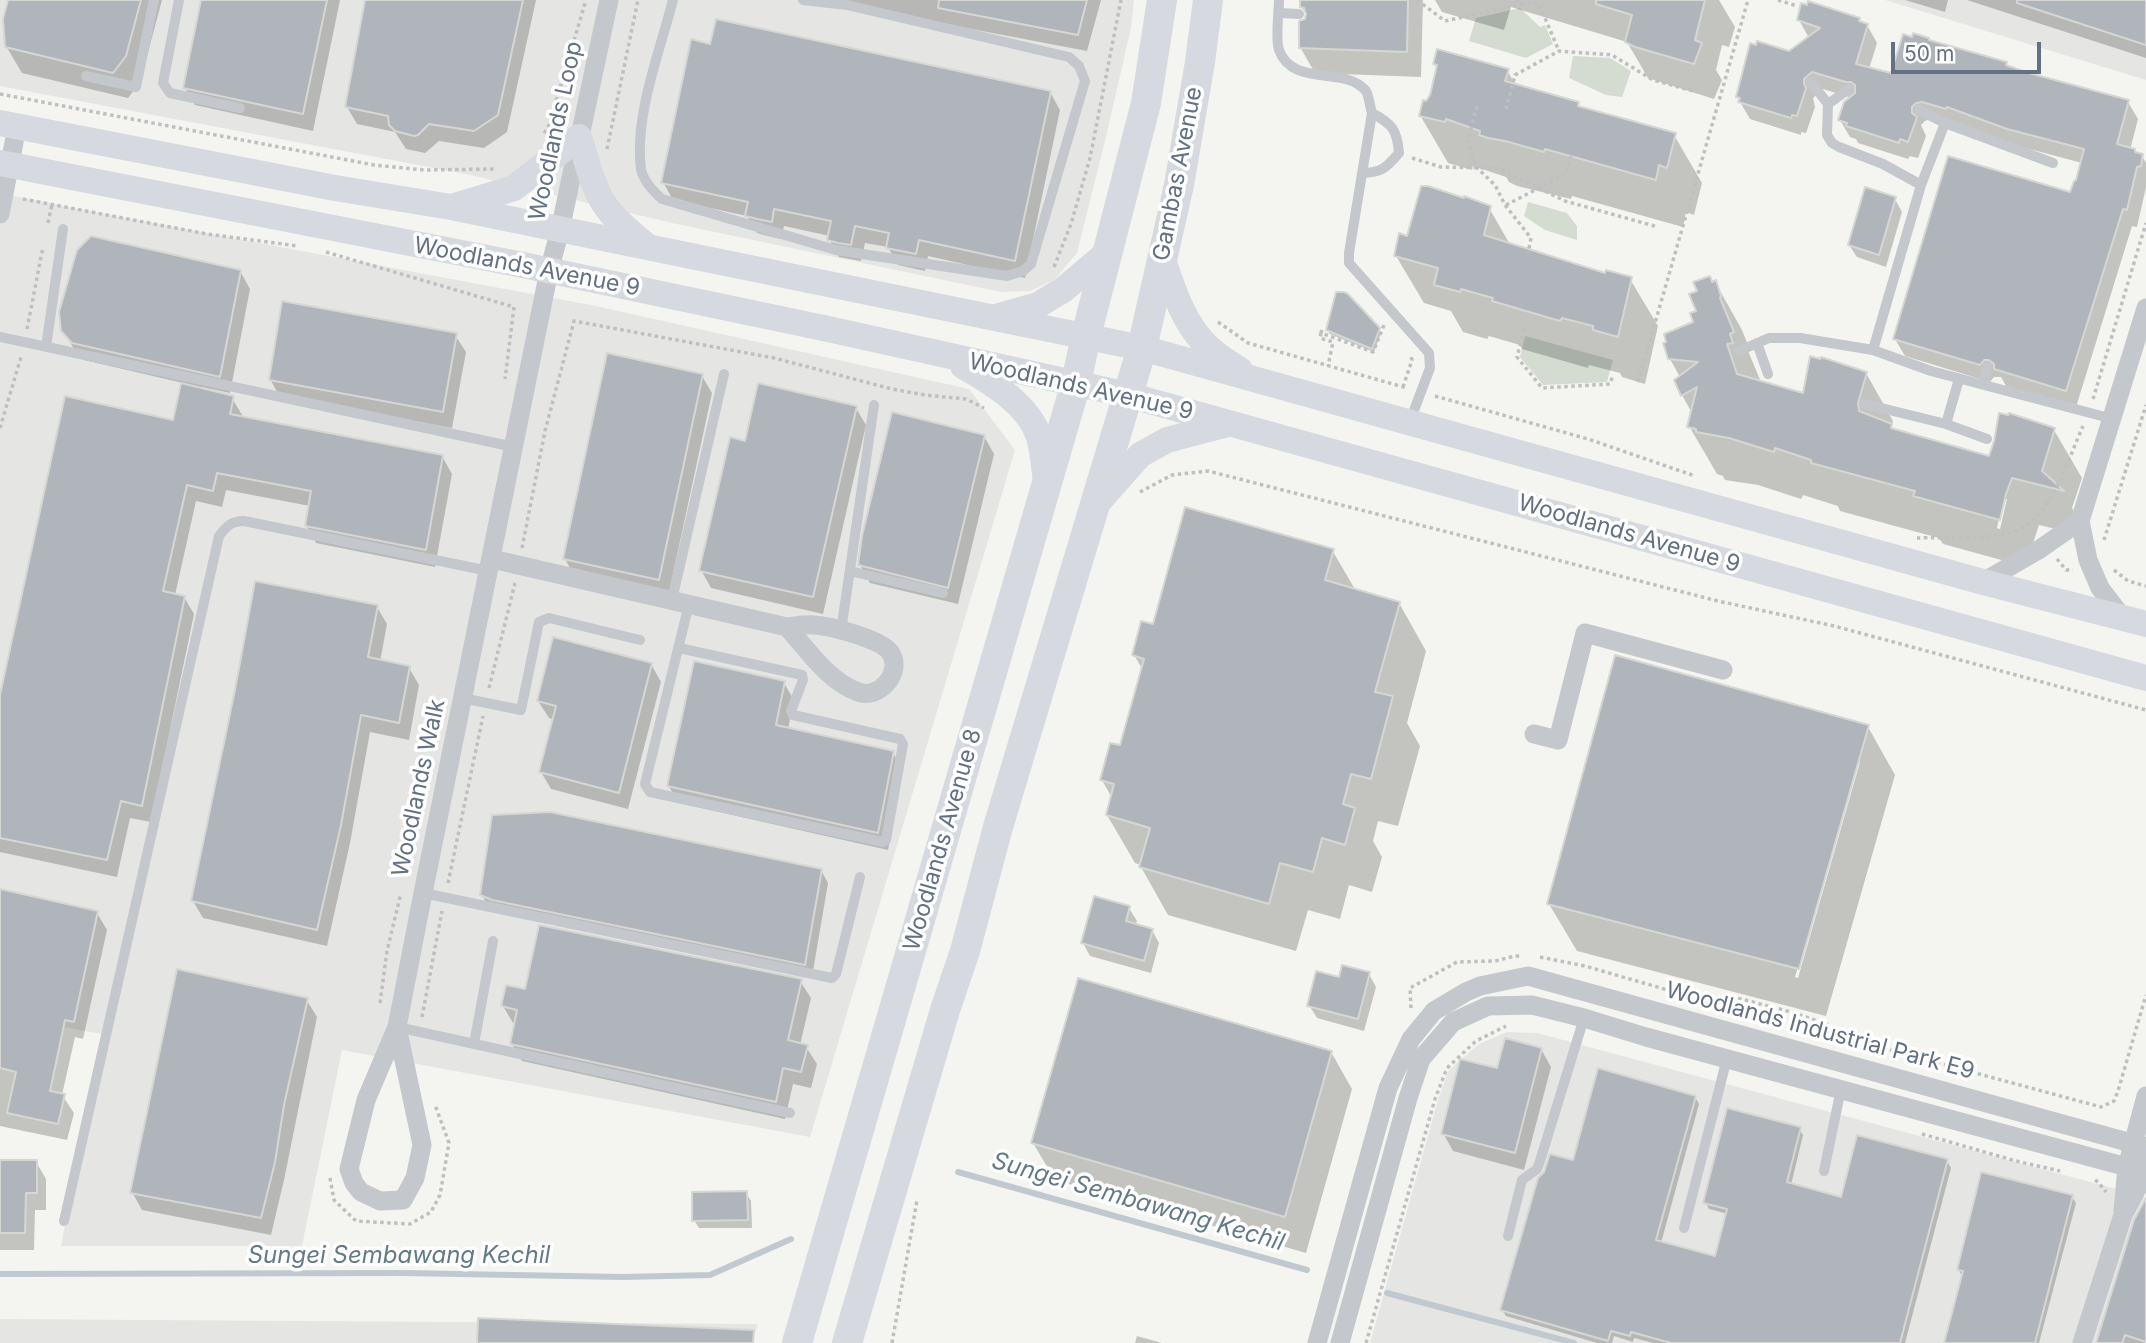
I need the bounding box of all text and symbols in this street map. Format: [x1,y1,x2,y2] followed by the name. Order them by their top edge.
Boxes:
[1894,28,2044,72] scale bar
[524,39,588,223] street label: Woodlands Loop
[1904,41,1954,66] text: 50 m
[1148,85,1208,263] street label: Gambas Avenue
[412,232,642,302] street label: Woodlands Avenue 9
[966,348,1196,426] street label: Woodlands Avenue 9
[1515,489,1743,579] street label: Woodlands Avenue 9
[387,697,451,879] street label: Woodlands Walk
[898,726,988,954] street label: Woodlands Avenue 8
[1663,976,1977,1086] street label: Woodlands Industrial Park E9
[989,1146,1287,1258] water label: Sungei Sembawang Kechil
[248,1242,550,1270] water label: Sungei Sembawang Kechil

